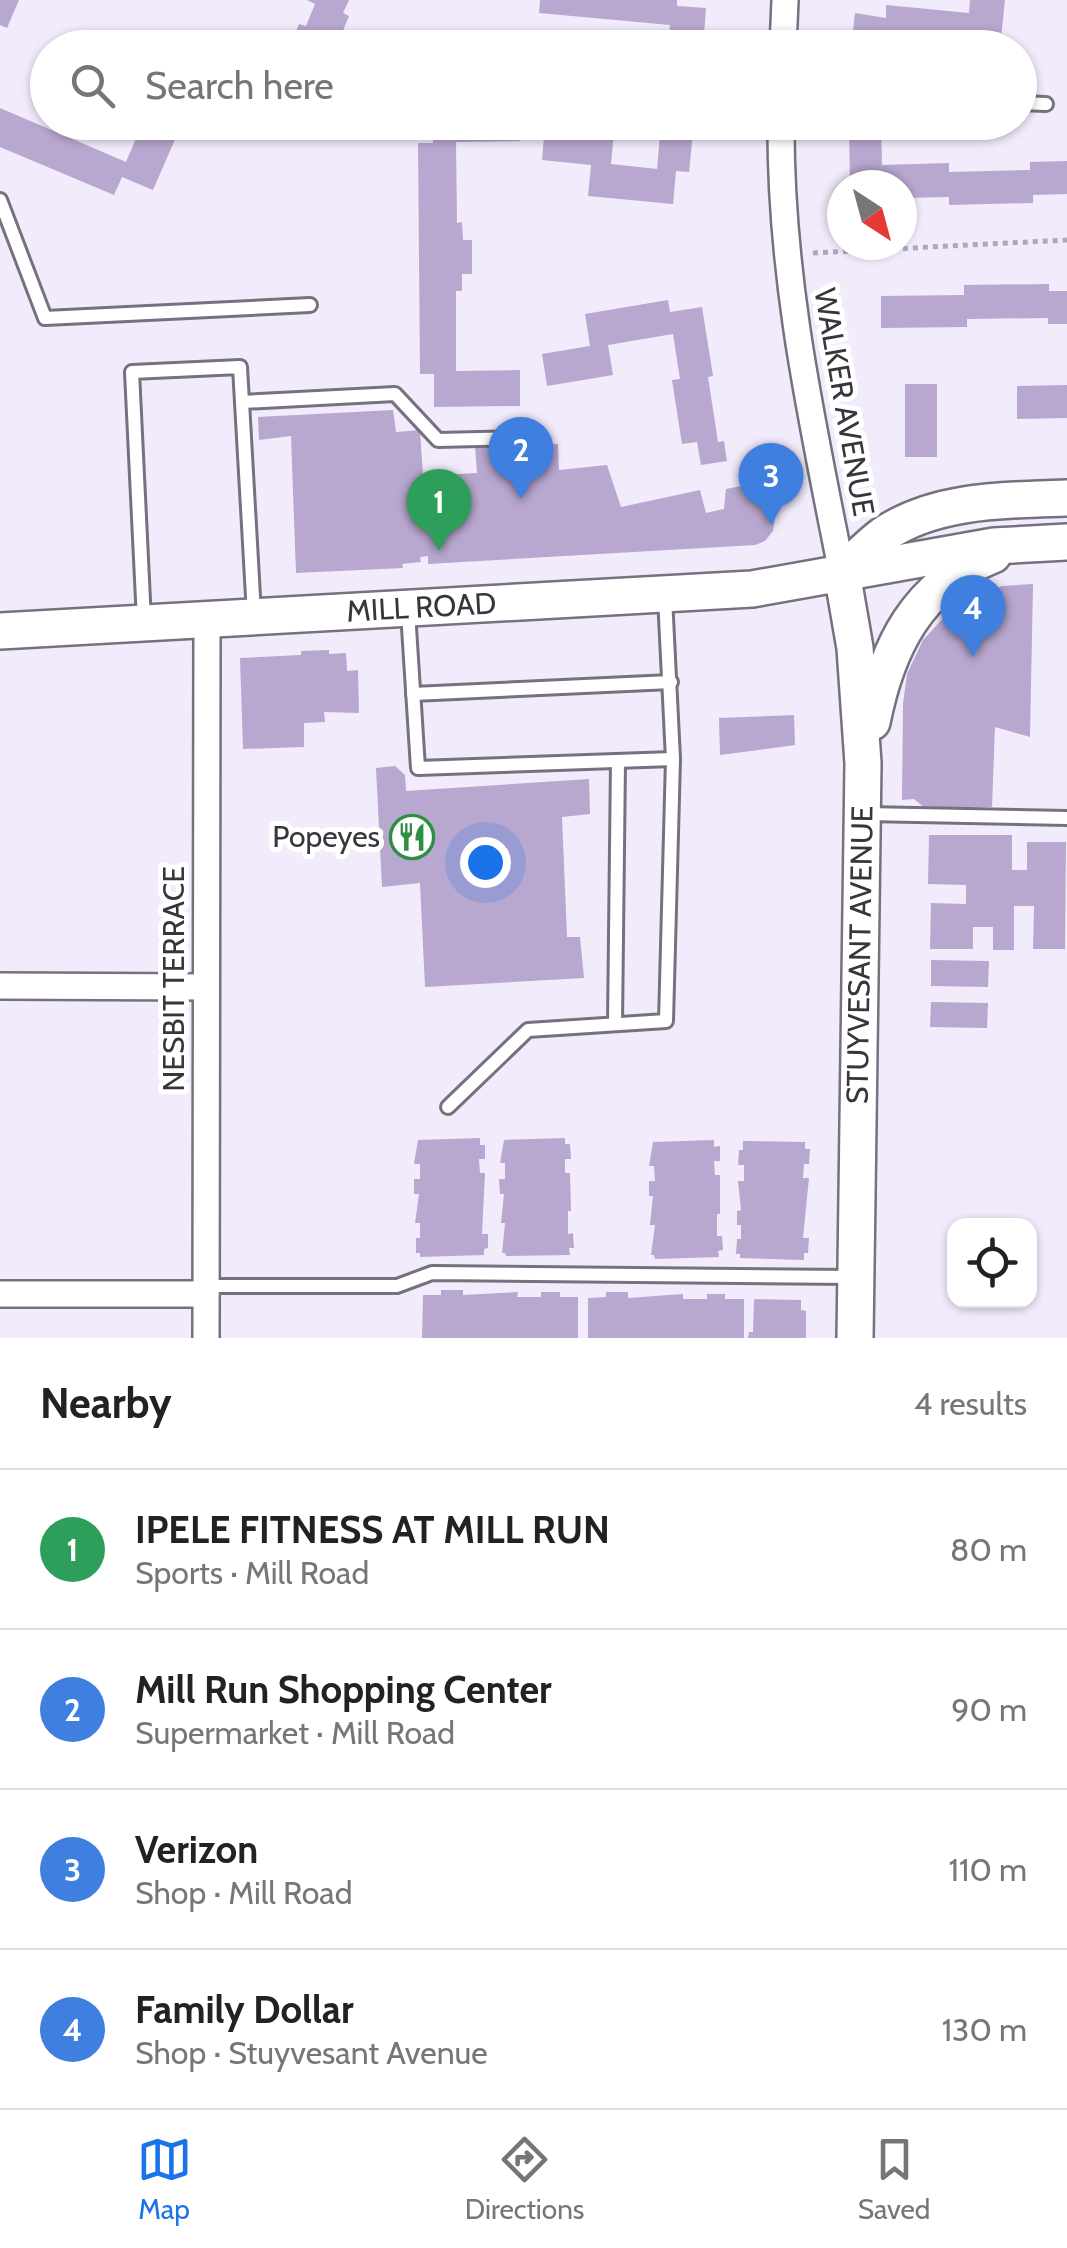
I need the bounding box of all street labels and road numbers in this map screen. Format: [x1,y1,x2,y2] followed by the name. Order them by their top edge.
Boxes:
[806,285,883,519] street label: WALKER AVENUE
[345,584,497,630] street label: MILL ROAD
[838,805,881,1105] street label: STUYVESANT AVENUE
[155,866,192,1092] street label: NESBIT TERRACE

